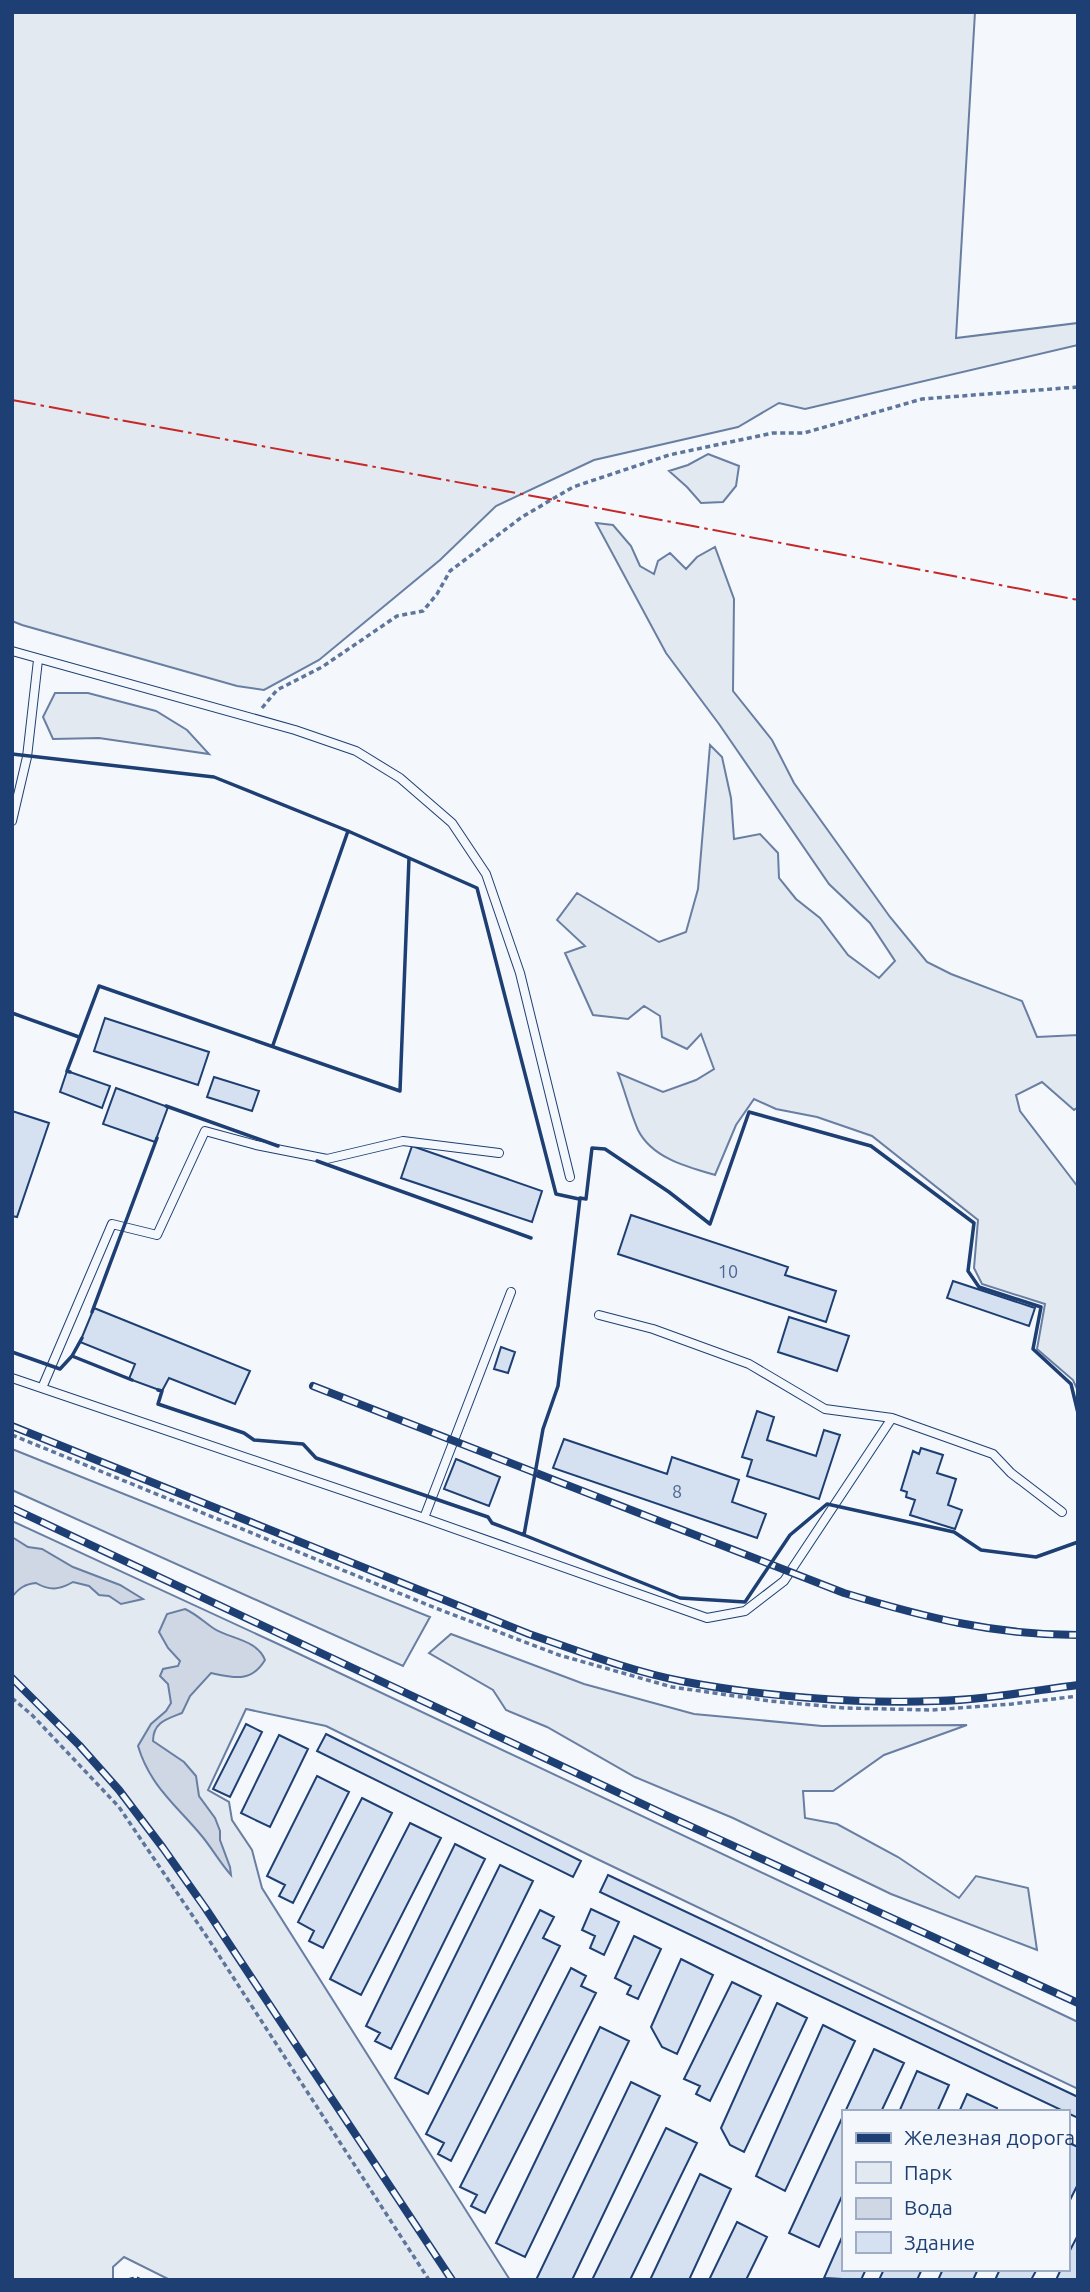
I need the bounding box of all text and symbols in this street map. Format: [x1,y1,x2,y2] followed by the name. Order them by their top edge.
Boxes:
[718,1261,738,1281] house number: 10
[672,1481,682,1501] house number: 8
[842,2110,1069,2271] legend
[904,2125,1075,2149] text: Железная дорога
[904,2160,953,2184] text: Парк
[904,2195,953,2219] text: Вода
[904,2230,975,2254] text: Здание

